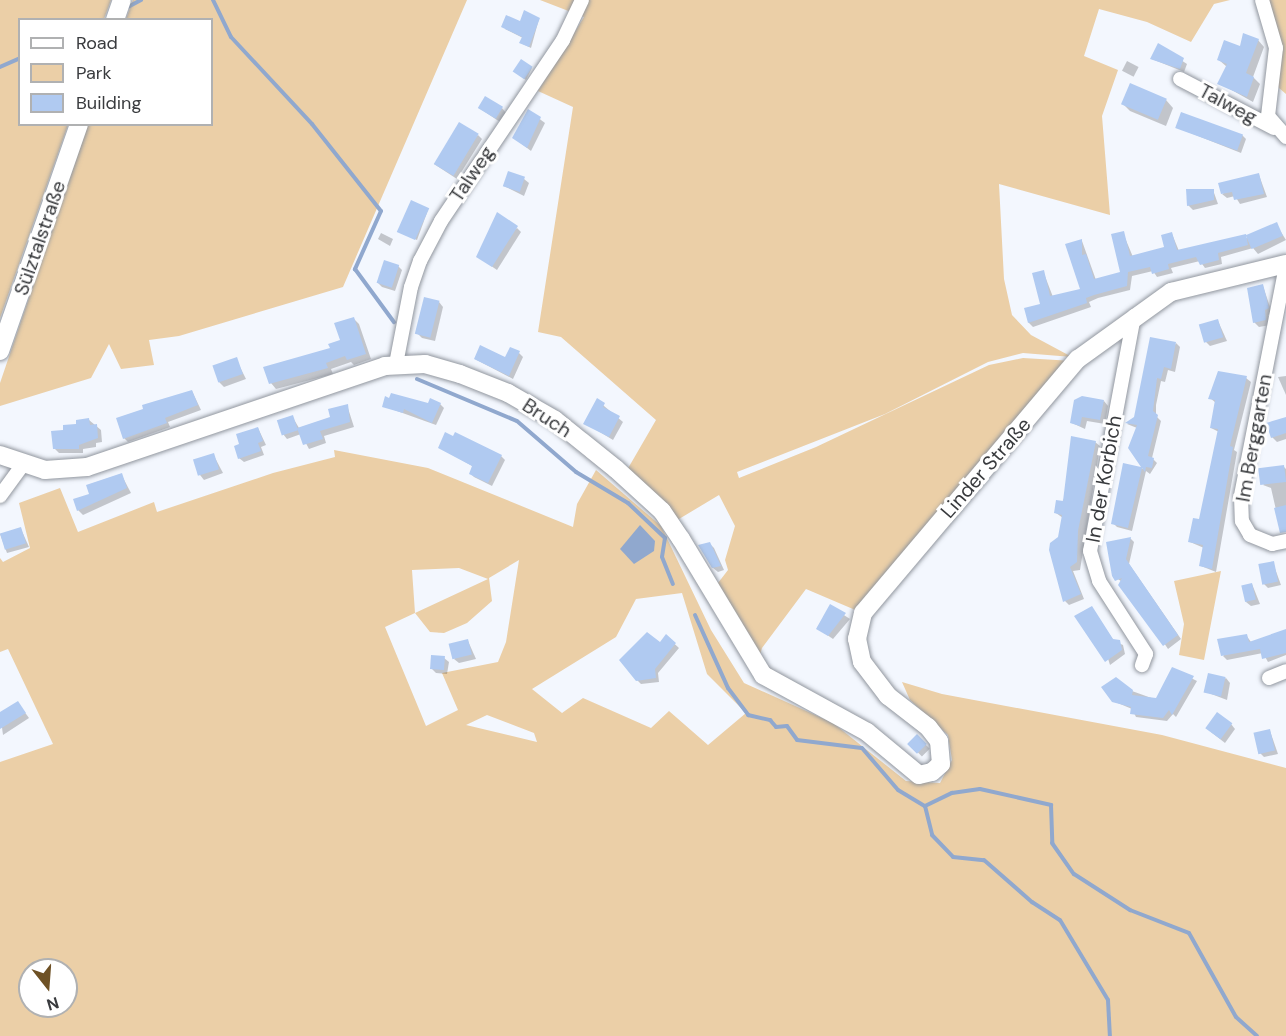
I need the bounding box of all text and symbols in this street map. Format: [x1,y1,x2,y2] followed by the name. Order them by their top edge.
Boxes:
[18,18,213,126] legend
[76,31,118,55] text: Road
[76,61,112,85] text: Park
[1195,79,1261,129] street label: Talweg
[76,91,141,115] text: Building
[445,141,499,207] street label: Talweg
[9,177,71,299] street label: Sülztalstraße
[1231,372,1277,504] street label: Im Berggarten
[518,393,576,443] street label: Bruch
[936,413,1036,523] street label: Linder Straße
[1081,414,1127,544] street label: In der Korbich
[18,958,78,1018] north arrow
[44,992,61,1016] text: N

